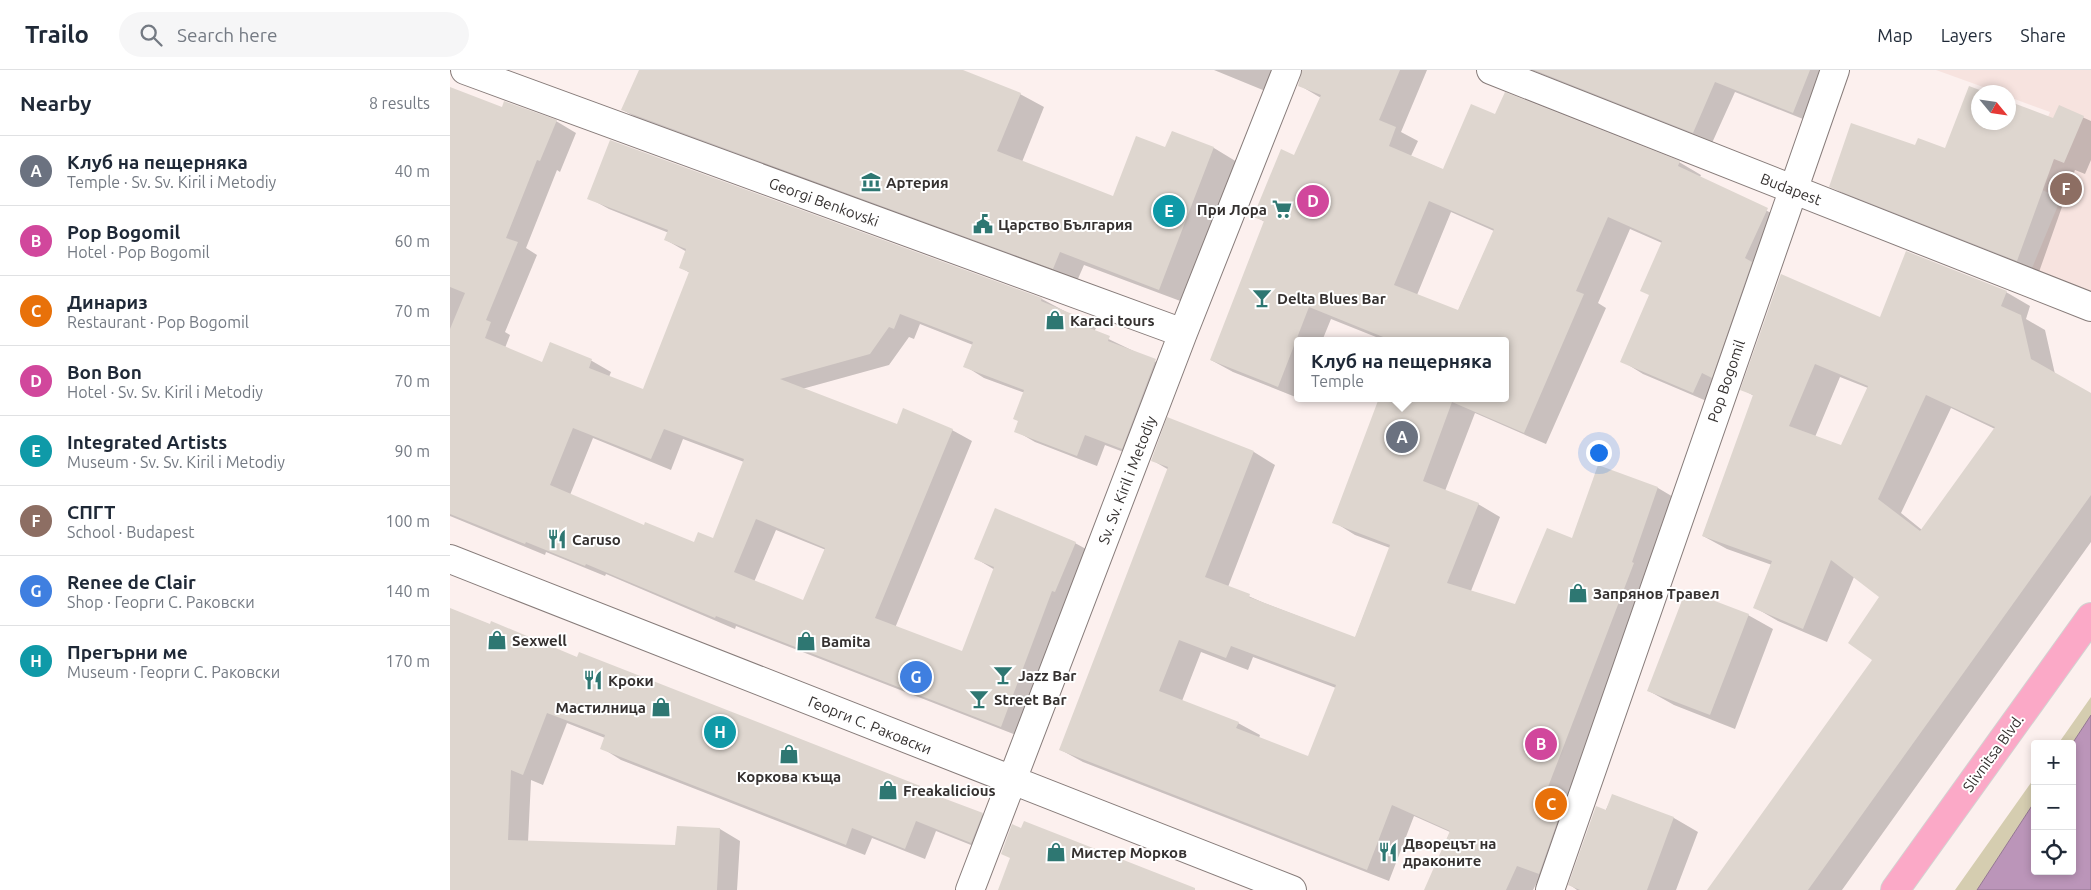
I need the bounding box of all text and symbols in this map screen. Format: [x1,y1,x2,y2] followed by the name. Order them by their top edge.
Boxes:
[119,12,469,57] search box
[25,21,89,48] text: Trailo
[137,21,165,49] icon: search
[177,24,278,46] text: Search here
[1877,25,1913,45] text: Map
[1941,25,1992,45] text: Layers
[2020,25,2066,45] text: Share
[1971,85,2016,130] north arrow
[20,91,91,115] text: Nearby
[369,94,430,112] text: 8 results
[67,151,248,173] text: Клуб на пещерняка
[30,162,42,180] text: A
[394,162,430,180] text: 40 m
[1758,170,1824,208] street label: Budapest
[2050,170,2082,208] pin: F
[860,171,882,193] museum icon: Артерия
[67,173,276,191] text: Temple · Sv. Sv. Kiril i Metodiy
[767,174,881,230] street label: Georgi Benkovski
[886,174,949,191] place label: Артерия
[1297,182,1329,220] pin: D
[1153,192,1185,230] pin: E
[1271,198,1293,220] supermarket icon: При Лора
[1197,201,1267,218] place label: При Лора
[972,213,994,235] public building icon: Царство България
[998,216,1133,233] place label: Царство България
[67,221,180,243] text: Pop Bogomil
[31,232,41,250] text: B
[394,232,430,250] text: 60 m
[67,243,210,261] text: Hotel · Pop Bogomil
[1251,287,1273,309] bar icon: Delta Blues Bar
[1277,290,1387,307] place label: Delta Blues Bar
[67,291,148,313] text: Динариз
[31,302,41,320] text: C
[394,302,430,320] text: 70 m
[1044,309,1066,331] shop icon: Karaci tours
[1070,312,1155,329] place label: Karaci tours
[67,313,249,331] text: Restaurant · Pop Bogomil
[1294,337,1509,402] popup
[1704,338,1748,424] street label: Pop Bogomil
[1311,350,1492,372] text: Клуб на пещерняка
[67,361,142,383] text: Bon Bon
[30,372,42,390] text: D
[394,372,430,390] text: 70 m
[1311,372,1364,390] text: Temple
[67,383,263,401] text: Hotel · Sv. Sv. Kiril i Metodiy
[1095,414,1159,546] street label: Sv. Sv. Kiril i Metodiy
[1386,418,1418,456] pin: A
[67,431,227,453] text: Integrated Artists
[1586,440,1612,466] your location
[31,442,41,460] text: E
[394,442,430,460] text: 90 m
[67,453,285,471] text: Museum · Sv. Sv. Kiril i Metodiy
[67,501,115,523] text: СПГТ
[32,512,41,530] text: F
[385,512,430,530] text: 100 m
[67,523,194,541] text: School · Budapest
[546,528,568,550] restaurant icon: Caruso
[572,531,621,548] place label: Caruso
[67,571,196,593] text: Renee de Clair
[30,582,42,600] text: G
[385,582,430,600] text: 140 m
[1567,582,1589,604] shop icon: Запрянов Травел
[1593,585,1720,602] place label: Запрянов Травел
[67,593,255,611] text: Shop · Георги С. Раковски
[486,629,508,651] shop icon: Sexwell
[795,630,817,652] shop icon: Bamita
[512,632,567,649] place label: Sexwell
[821,633,871,650] place label: Bamita
[67,641,188,663] text: Прегърни ме
[30,652,42,670] text: H
[385,652,430,670] text: 170 m
[900,658,932,696] pin: G
[67,663,280,681] text: Museum · Георги С. Раковски
[992,664,1014,686] bar icon: Jazz Bar
[1018,667,1077,684] place label: Jazz Bar
[582,669,604,691] restaurant icon: Кроки
[608,672,654,689] place label: Кроки
[968,688,990,710] bar icon: Street Bar
[994,691,1067,708] place label: Street Bar
[806,693,934,757] street label: Георги С. Раковски
[650,696,672,718] shop icon: Мастилница
[556,699,646,716] place label: Мастилница
[1959,711,2027,795] street label: Slivnitsa Blvd.
[704,713,736,751] pin: H
[1525,725,1557,763] pin: B
[2031,740,2076,875] map controls
[2031,740,2076,785] button: +
[778,743,800,765] shop icon: Коркова къща
[737,768,841,785] place label: Коркова къща
[877,779,899,801] shop icon: Freakalicious
[903,782,996,799] place label: Freakalicious
[1535,785,1567,823] pin: C
[2031,785,2076,830] button: −
[2031,830,2076,875] button: locate
[1403,835,1497,869] place label: Дворецът на драконите
[1045,841,1067,863] shop icon: Мистер Морков
[1377,841,1399,863] restaurant icon: Дворецът на драконите
[1071,844,1187,861] place label: Мистер Морков

